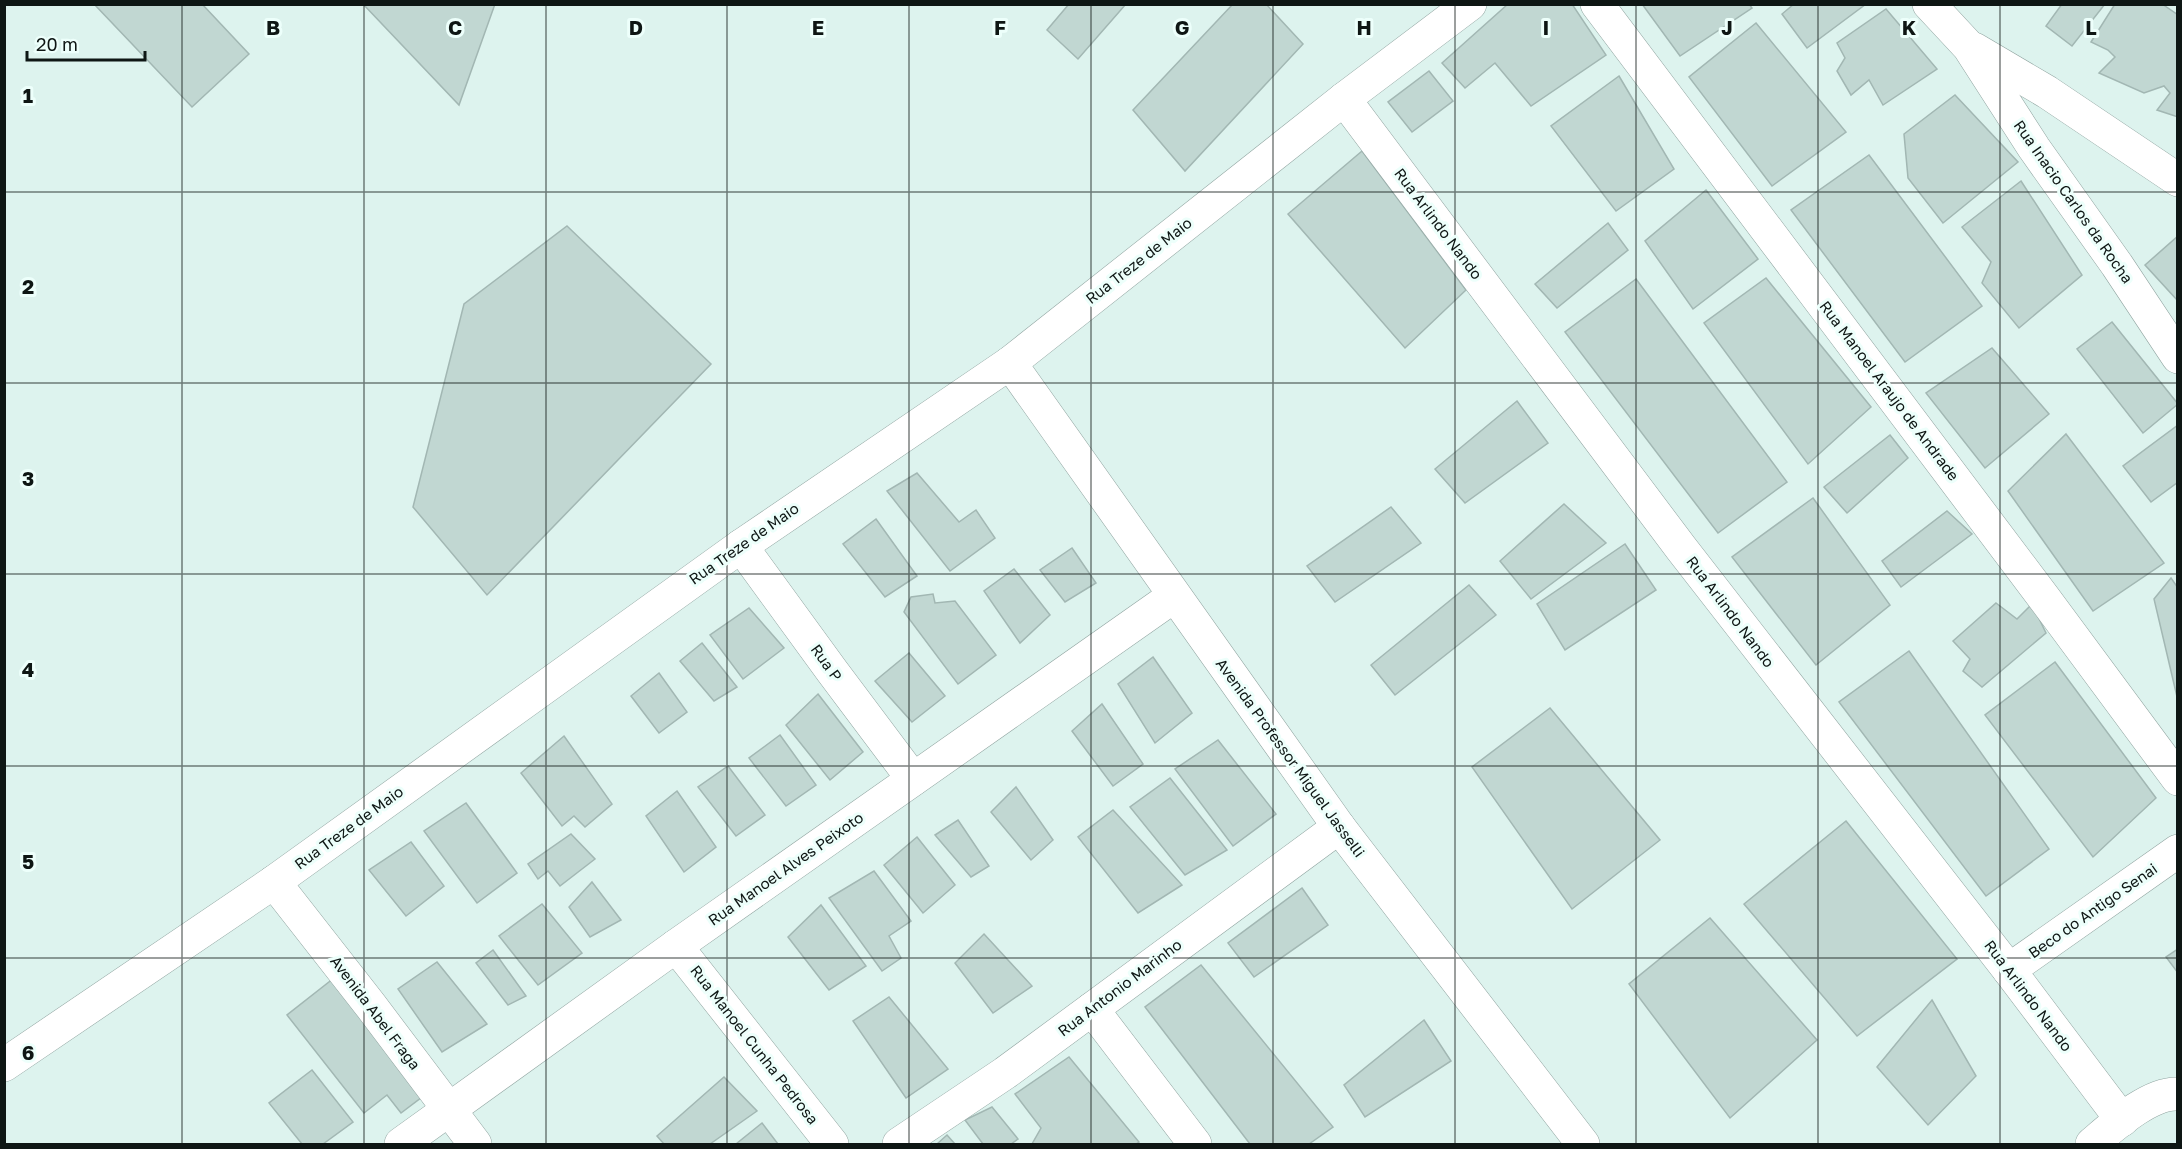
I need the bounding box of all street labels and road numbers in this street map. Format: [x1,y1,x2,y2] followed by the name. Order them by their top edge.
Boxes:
[2011,116,2137,286] street label: Rua Inacio Carlos da Rocha
[1391,164,1486,283] street label: Rua Arlindo Nando
[1082,213,1195,307] street label: Rua Treze de Maio
[1816,297,1963,484] street label: Rua Manoel Araujo de Andrade
[685,499,802,588] street label: Rua Treze de Maio
[1683,552,1778,671] street label: Rua Arlindo Nando
[807,641,846,684] street label: Rua P
[1213,655,1369,860] street label: Avenida Professor Miguel Jasselli
[291,782,406,873] street label: Rua Treze de Maio
[704,808,866,929] street label: Rua Manoel Alves Peixoto
[2025,859,2160,961] street label: Beco do Antigo Senai
[1054,935,1185,1040] street label: Rua Antonio Marinho
[1981,936,2076,1055] street label: Rua Arlindo Nando
[327,952,425,1073] street label: Avenida Abel Fraga
[687,961,822,1127] street label: Rua Manoel Cunha Pedrosa

